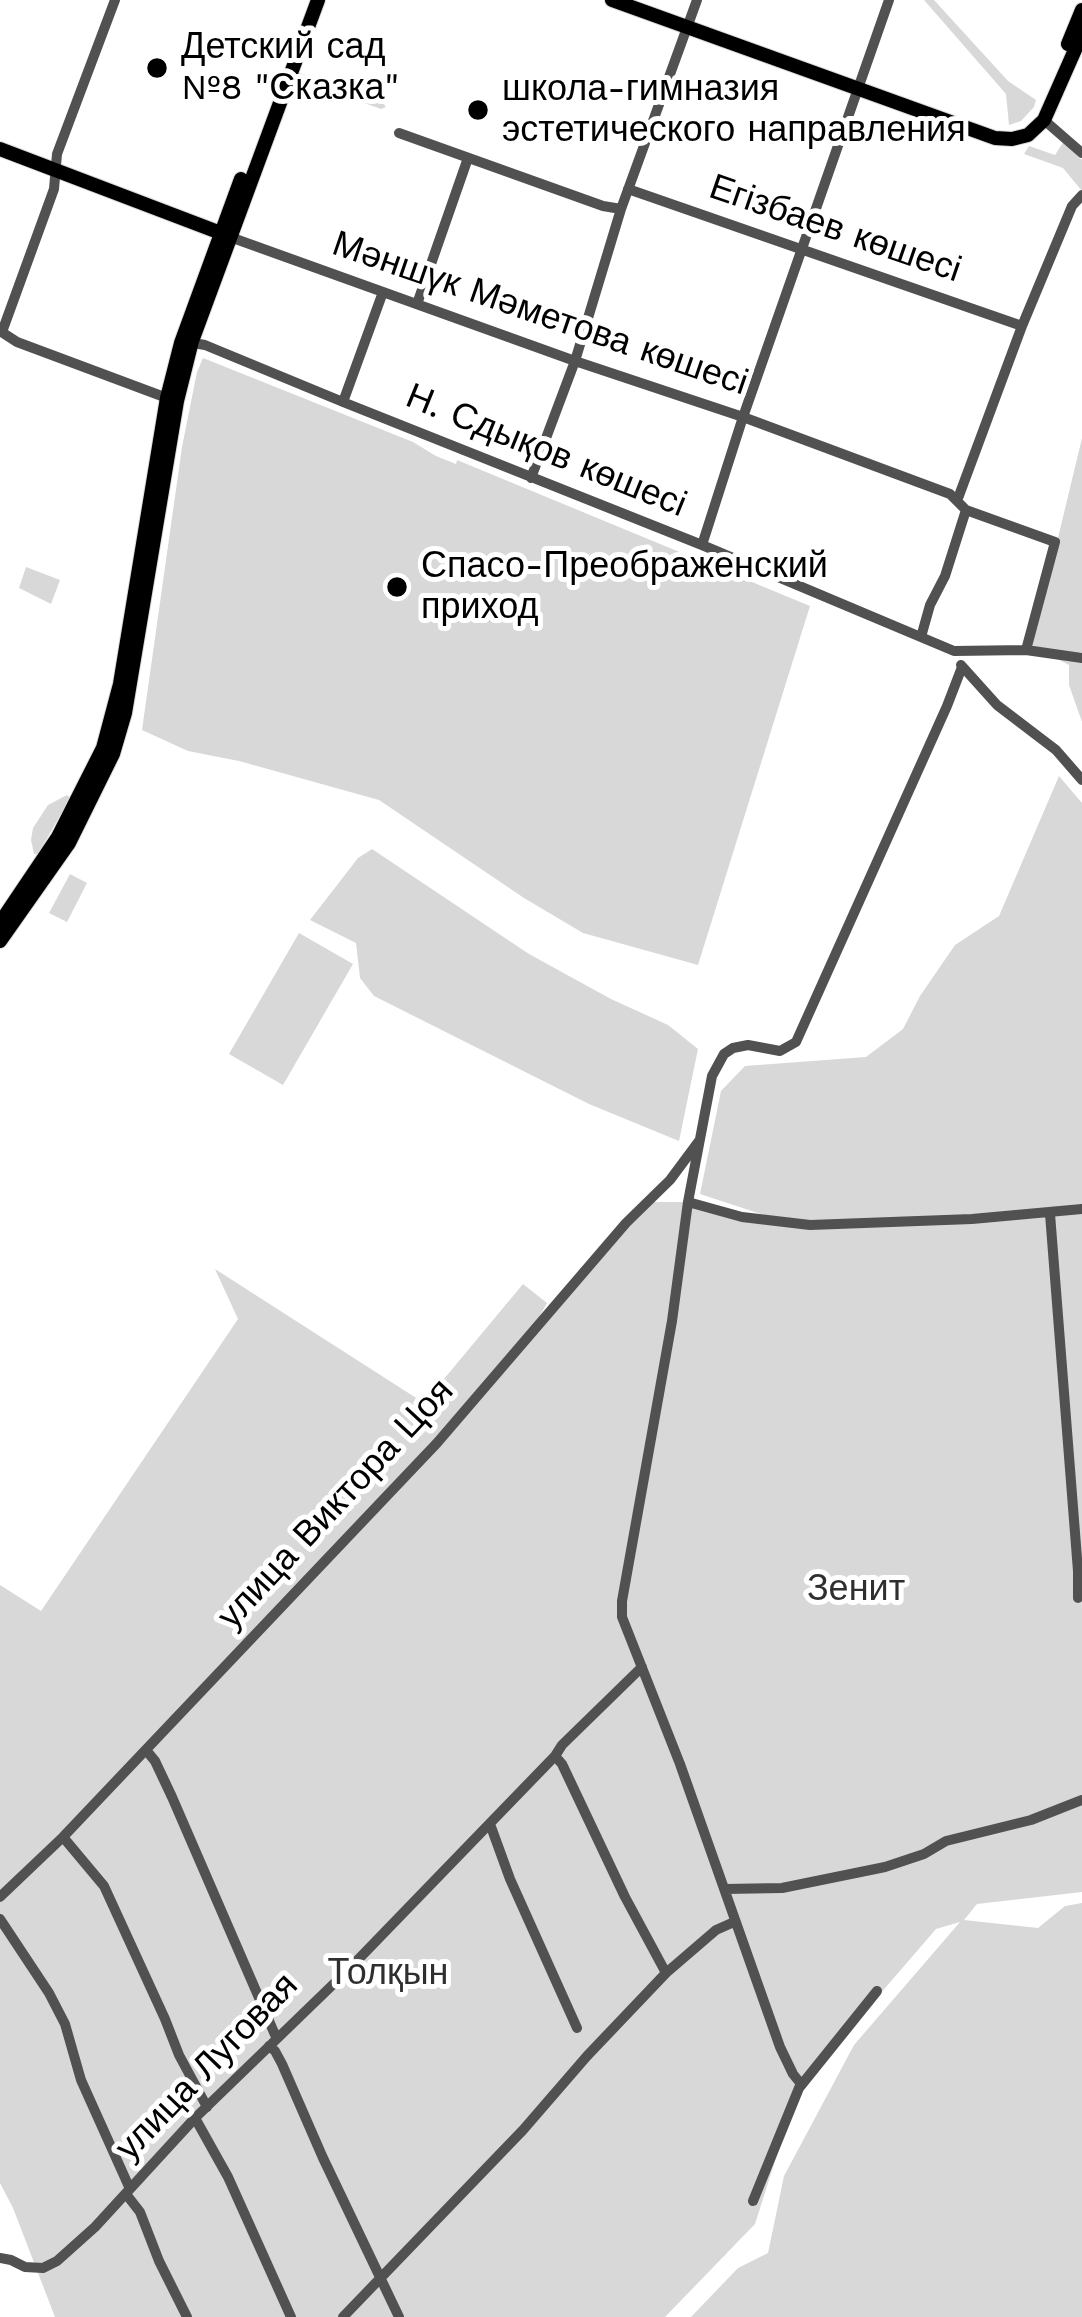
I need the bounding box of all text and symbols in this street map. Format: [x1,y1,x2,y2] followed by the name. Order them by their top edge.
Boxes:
[181,25,399,110] place label: Детский сад №8 "Сказка"
[144,55,170,81] marker: Детский сад №8 "Сказка"
[502,67,966,152] place label: школа-гимназия эстетического направления
[465,97,491,123] marker: школа-гимназия эстетического направления
[704,166,966,292] street label: Егізбаев көшесі
[327,223,753,405] street label: Мәншүк Мәметова көшесі
[399,375,693,527] street label: Н. Сдықов көшесі
[421,544,828,629] place label: Спасо-Преображенский приход
[384,574,410,600] marker: Спасо-Преображенский приход
[209,1370,463,1638] street label: улица Виктора Цоя
[807,1567,905,1611] park label: Зенит
[328,1951,448,1995] park label: Толқын
[107,1964,307,2170] street label: улица Луговая

